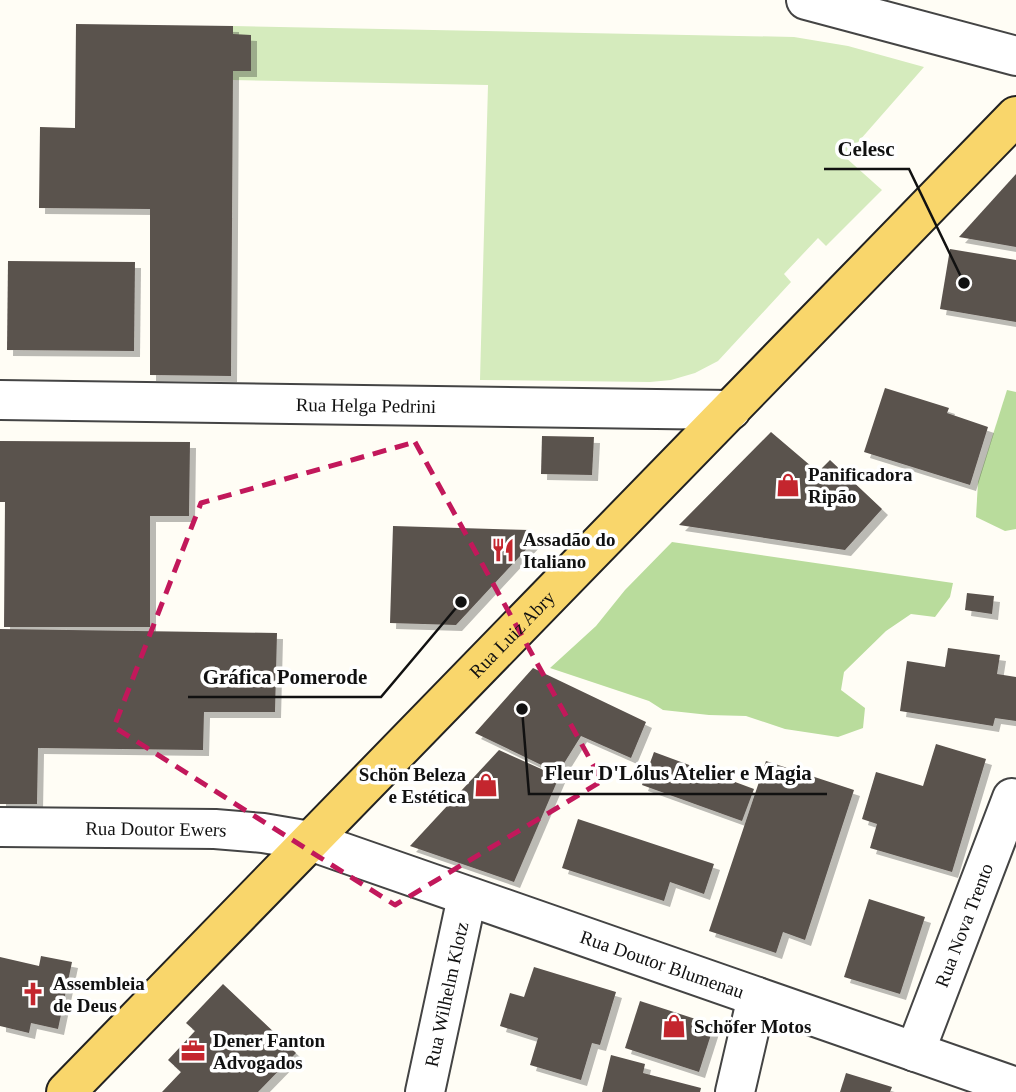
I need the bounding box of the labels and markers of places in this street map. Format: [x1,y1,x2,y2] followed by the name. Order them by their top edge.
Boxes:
[824,127,909,169] callout: Celesc
[808,464,913,507] place label: Panificadora Ripão
[774,471,802,499] shop icon: Panificadora Ripão
[523,529,615,572] place label: Assadão do Italiano
[489,536,517,564] restaurant icon: Assadão do Italiano
[188,655,381,697] callout: Gráfica Pomerode
[529,752,827,794] callout: Fleur D'Lólus Atelier e Magia
[359,764,466,807] place label: Schön Beleza e Estética
[472,771,500,799] shop icon: Schön Beleza e Estética
[53,973,145,1016] place label: Assembleia de Deus
[19,980,47,1008] church icon: Assembleia de Deus
[660,1012,688,1040] shop icon: Schöfer Motos
[694,1016,811,1037] place label: Schöfer Motos
[213,1030,325,1073] place label: Dener Fanton Advogados
[179,1037,207,1065] office icon: Dener Fanton Advogados

